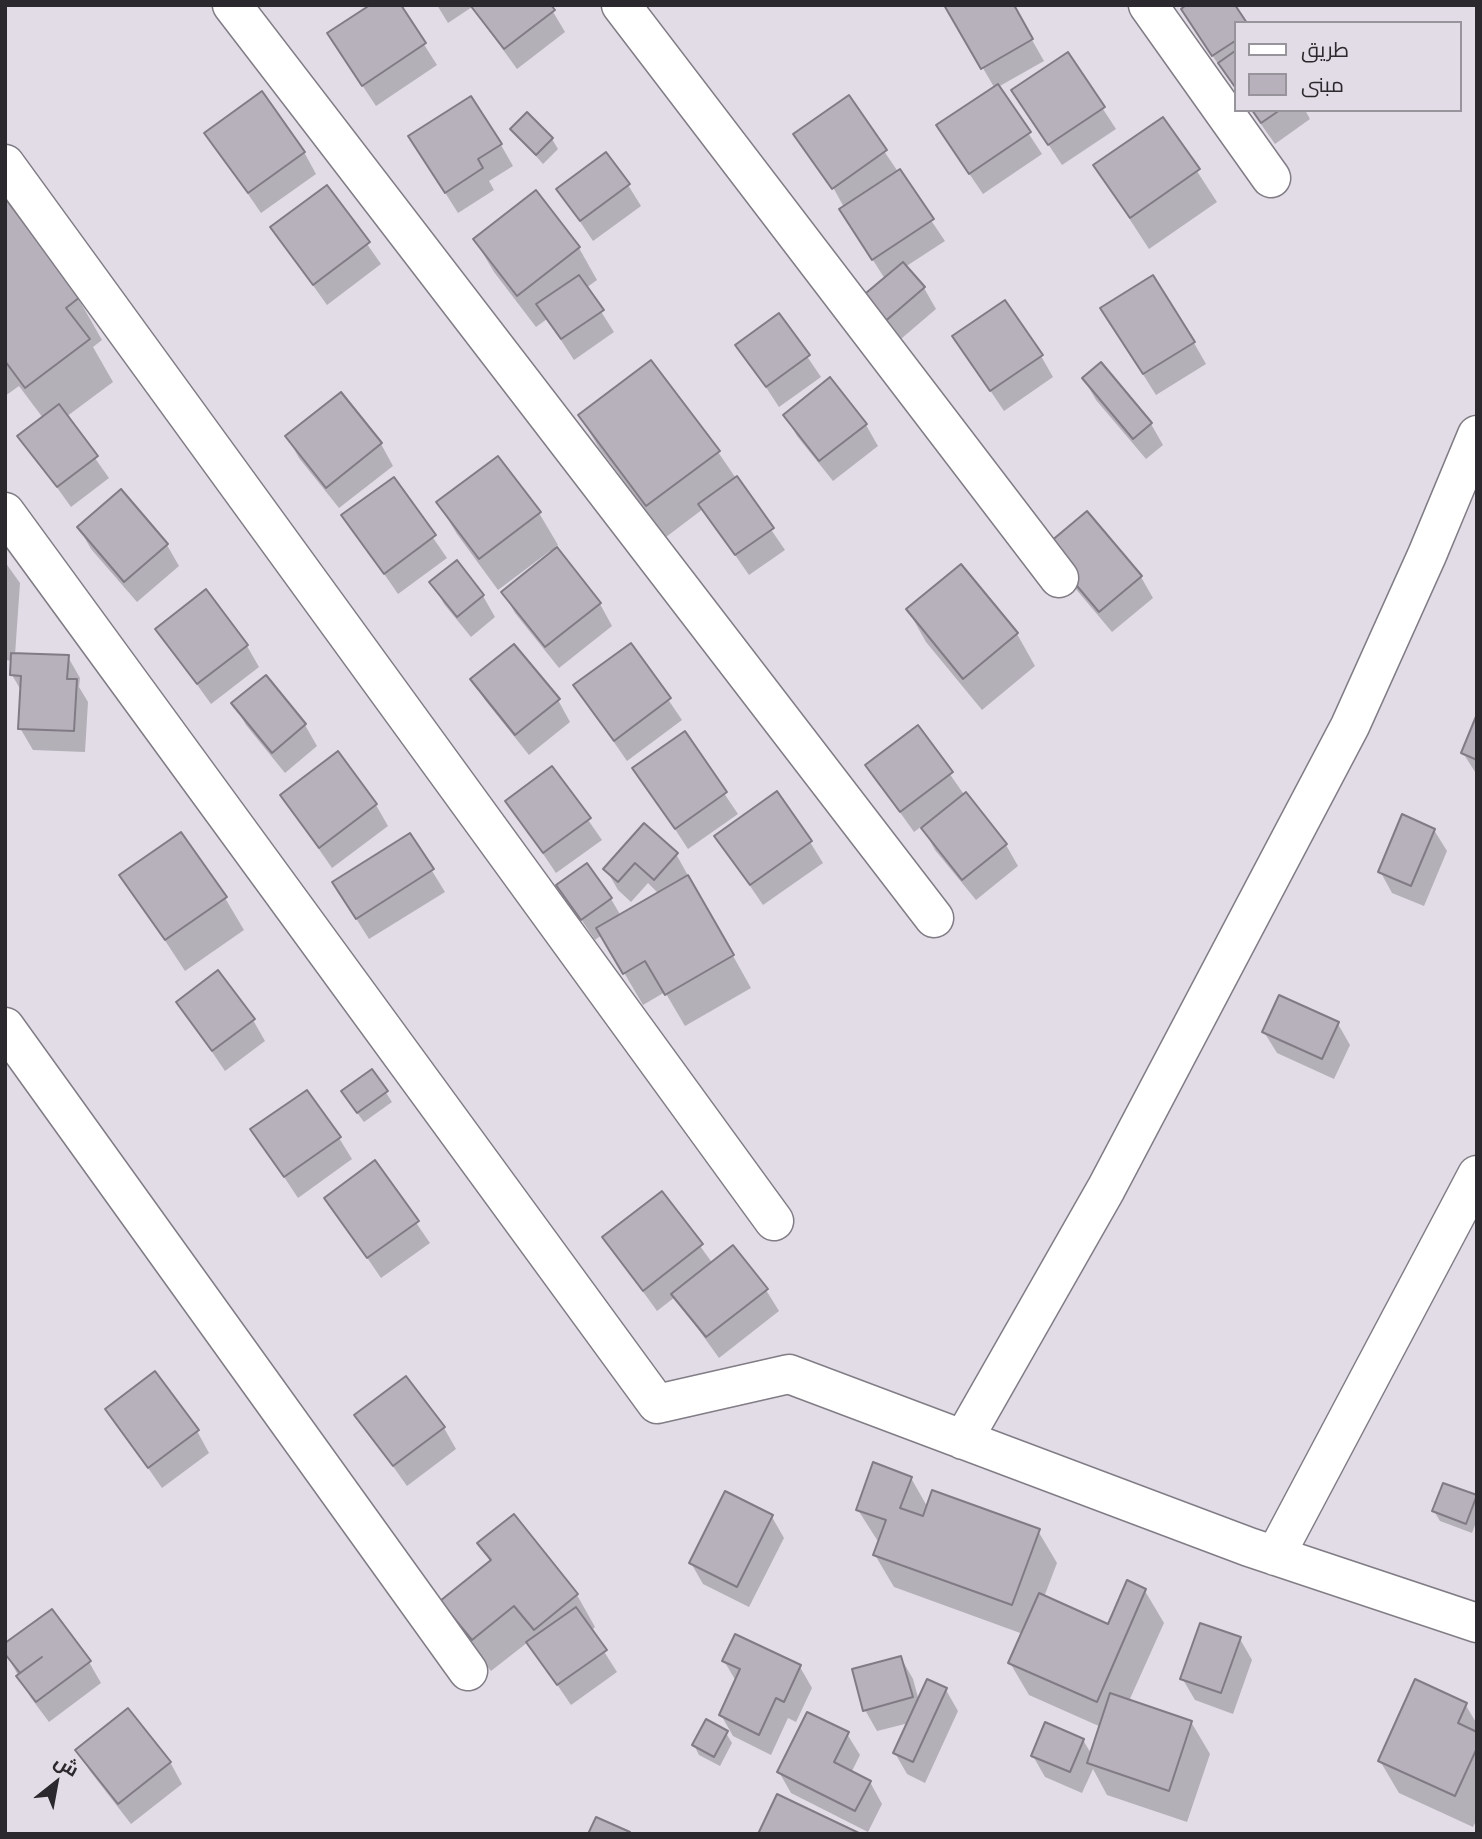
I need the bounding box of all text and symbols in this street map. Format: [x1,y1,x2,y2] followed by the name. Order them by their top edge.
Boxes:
[1234,21,1461,112] legend
[1301,36,1349,61] text: طريق
[1301,71,1344,96] text: مبنى
[21,1748,91,1818] north arrow
[51,1748,83,1781] text: ش

